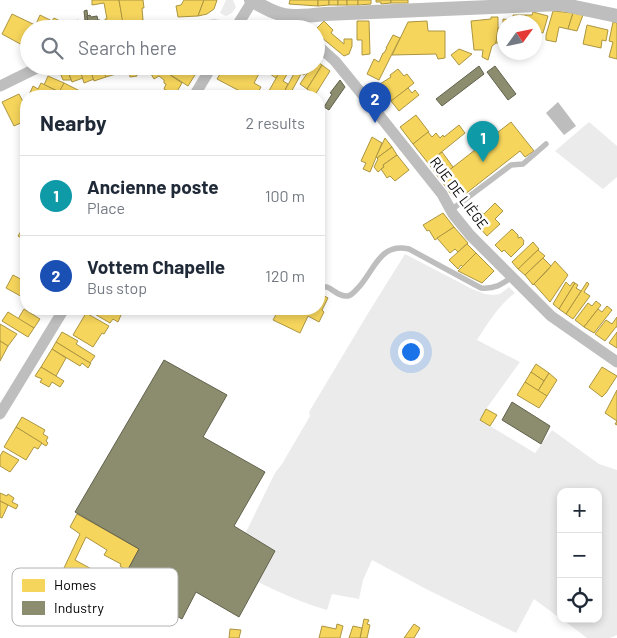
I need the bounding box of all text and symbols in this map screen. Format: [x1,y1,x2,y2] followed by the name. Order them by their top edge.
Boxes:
[497,15,542,60] north arrow
[20,20,325,75] search box
[38,34,66,62] icon: search
[78,36,177,59] text: Search here
[359,82,391,123] pin: 2
[40,110,106,135] text: Nearby
[246,113,305,132] text: 2 results
[467,121,499,162] pin: 1
[427,153,492,232] street label: RUE DE LIÈGE
[87,175,219,198] text: Ancienne poste
[53,186,59,205] text: 1
[265,186,305,205] text: 100 m
[87,198,125,217] text: Place
[87,255,225,278] text: Vottem Chapelle
[52,266,60,285] text: 2
[265,266,305,285] text: 120 m
[87,278,147,297] text: Bus stop
[398,339,424,365] your location
[557,488,602,623] map controls
[557,488,602,533] button: +
[557,533,602,578] button: −
[12,568,178,626] legend
[54,576,97,593] text: Homes
[557,578,602,623] button: locate
[54,599,105,616] text: Industry

